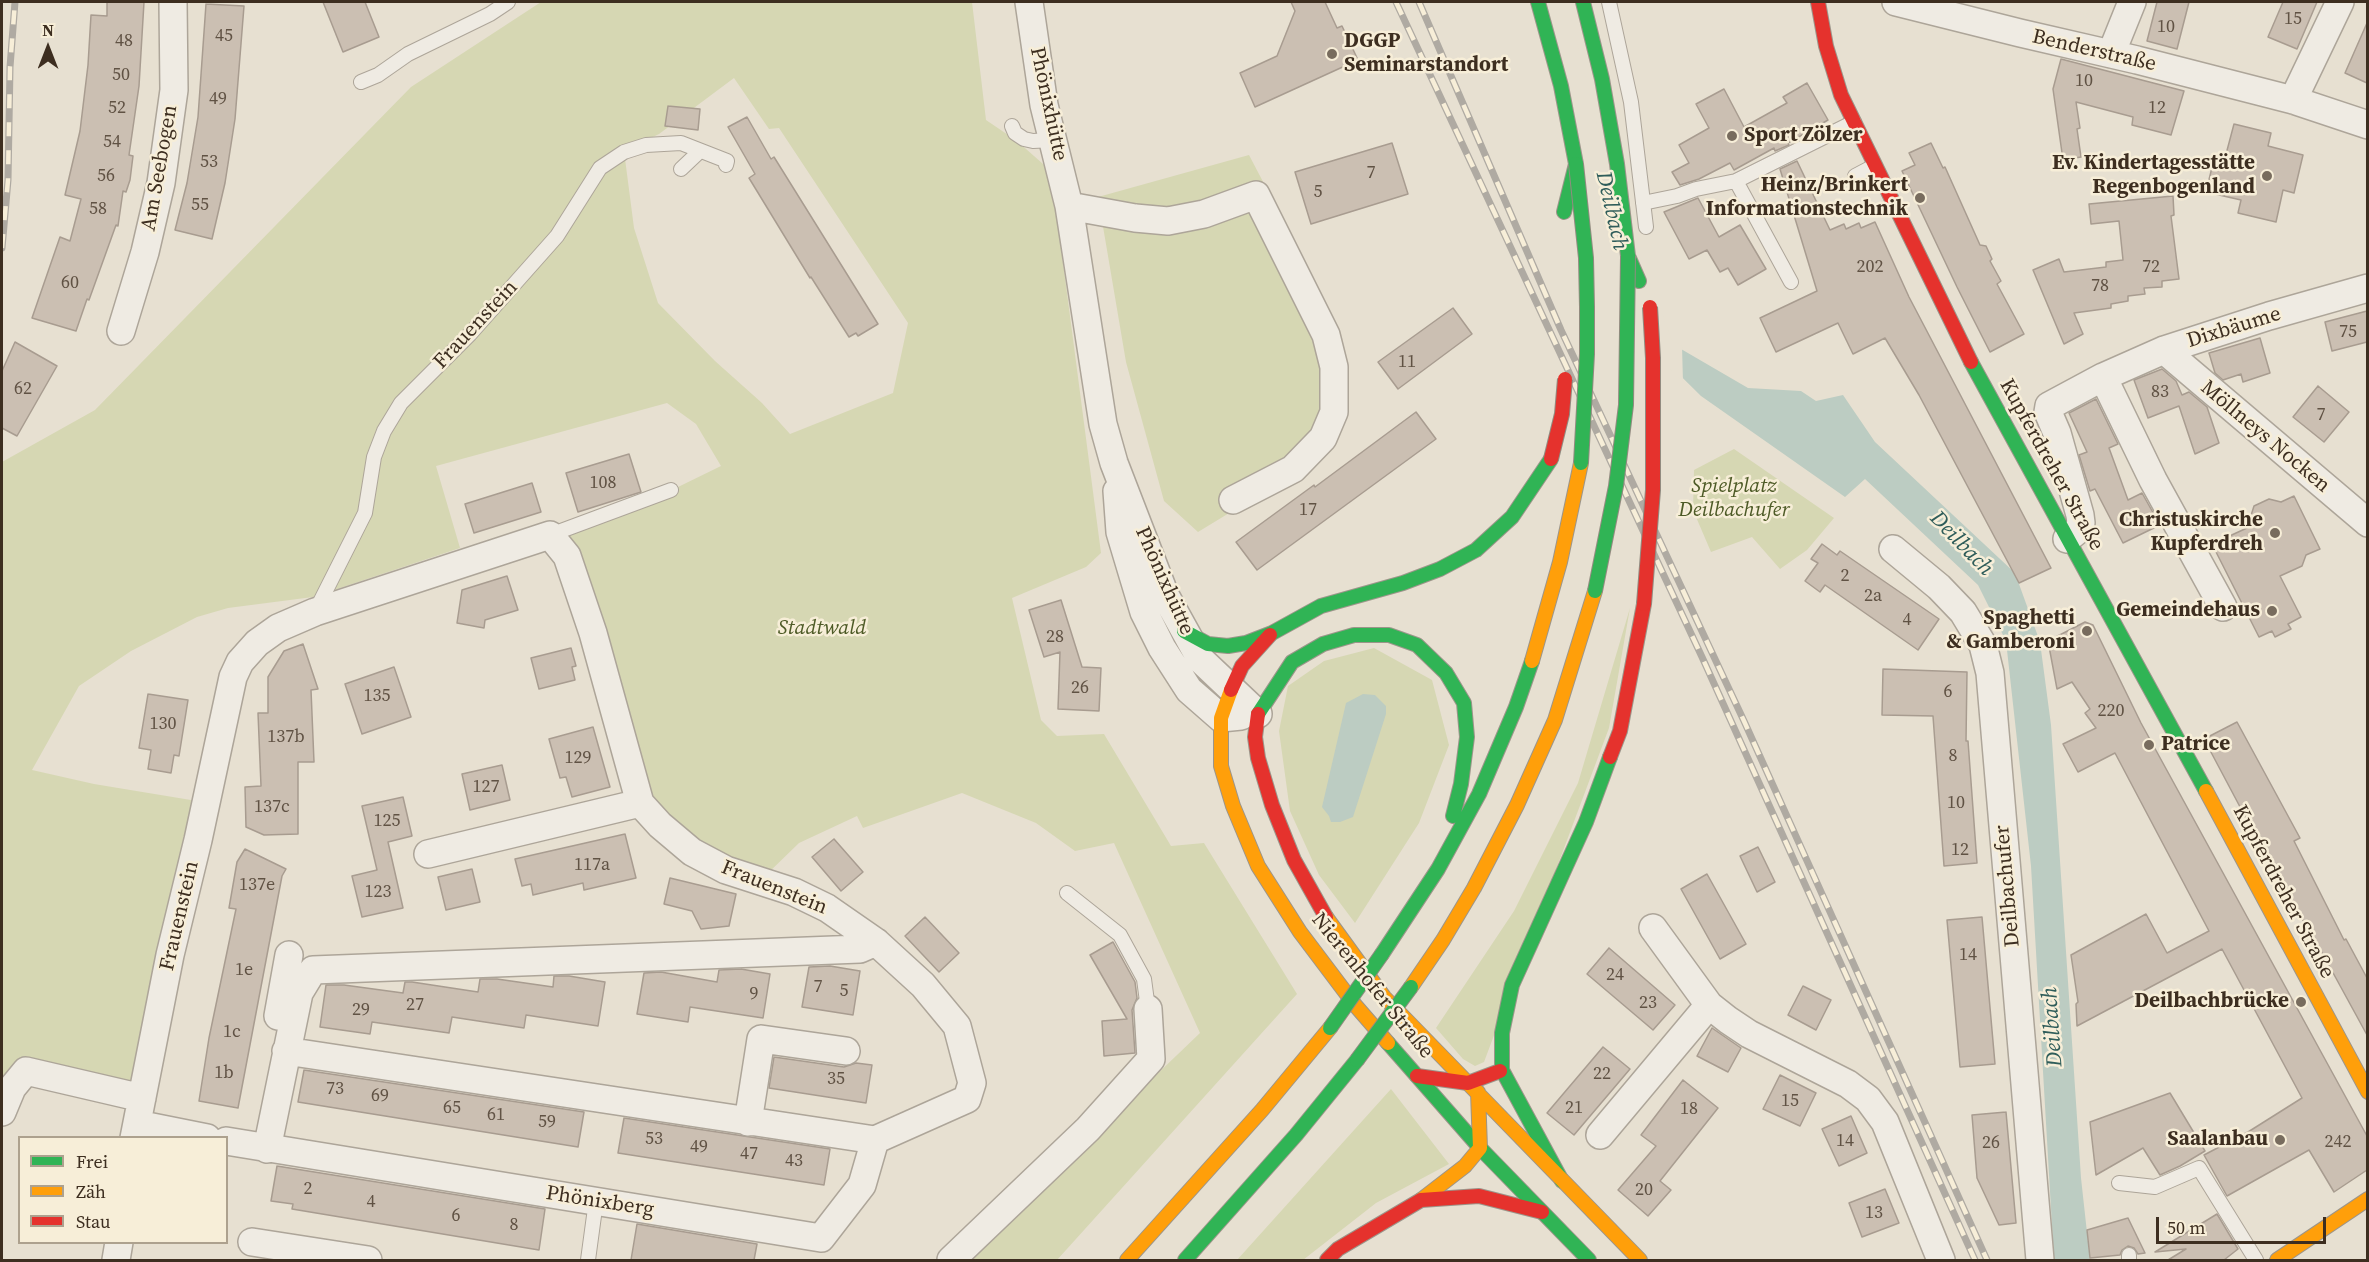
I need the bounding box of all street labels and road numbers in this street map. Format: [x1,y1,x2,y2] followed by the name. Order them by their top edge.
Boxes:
[2030,25,2158,77] street label: Benderstraße
[1024,45,1072,163] street label: Phönixhütte
[137,103,183,233] street label: Am Seebogen
[429,275,523,375] street label: Frauenstein
[2184,302,2284,354] street label: Dixbäume
[1993,375,2109,555] street label: Kupferdreher Straße
[2195,375,2335,499] street label: Möllneys Nocken
[1129,523,1199,639] street label: Phönixhütte
[2227,801,2339,983] street label: Kupferdreher Straße
[1990,824,2026,948] street label: Deilbachufer
[717,855,831,921] street label: Frauenstein
[155,859,205,973] street label: Frauenstein
[1306,908,1438,1064] street label: Nierenhofer Straße
[544,1181,656,1223] street label: Phönixberg

